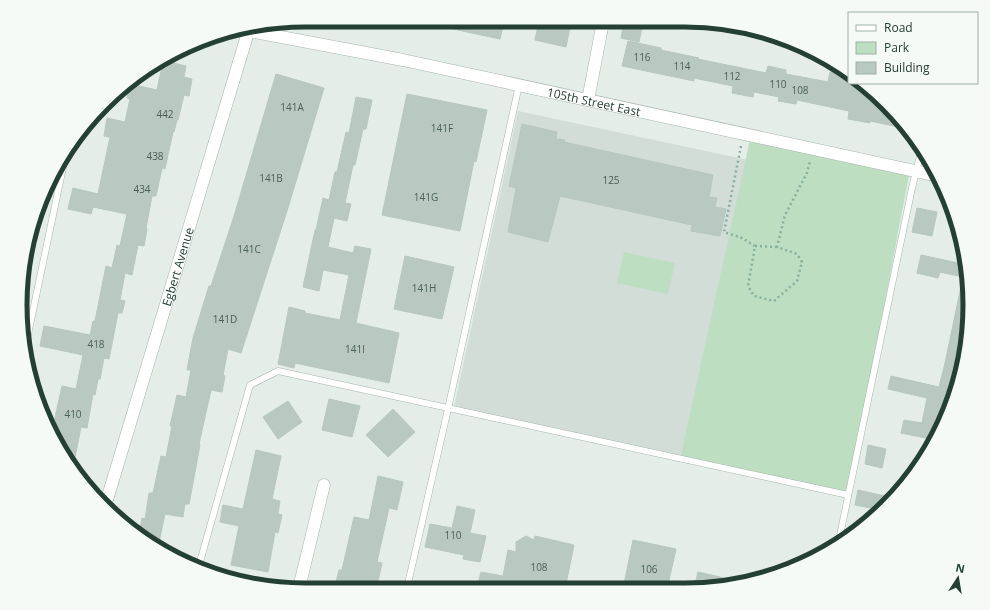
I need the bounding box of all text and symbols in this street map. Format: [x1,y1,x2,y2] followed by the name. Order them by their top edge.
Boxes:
[848,12,978,84] legend
[884,19,913,36] text: Road
[884,39,910,56] text: Park
[633,50,651,64] house number: 116
[673,59,691,73] house number: 114
[884,59,930,76] text: Building
[723,69,741,83] house number: 112
[769,77,787,91] house number: 110
[545,83,642,120] street label: 105th Street East
[791,83,809,97] house number: 108
[280,100,304,114] house number: 141A
[156,107,174,121] house number: 442
[431,121,453,135] house number: 141F
[146,149,164,163] house number: 438
[259,171,283,185] house number: 141B
[602,173,620,187] house number: 125
[133,182,151,196] house number: 434
[414,190,438,204] house number: 141G
[157,225,197,308] street label: Egbert Avenue
[237,242,261,256] house number: 141C
[412,281,436,295] house number: 141H
[213,312,237,326] house number: 141D
[87,337,105,351] house number: 418
[345,342,365,356] house number: 141I
[64,407,82,421] house number: 410
[444,528,462,542] house number: 110
[938,558,978,598] north arrow
[954,559,966,576] text: N
[530,560,548,574] house number: 108
[640,562,658,576] house number: 106

